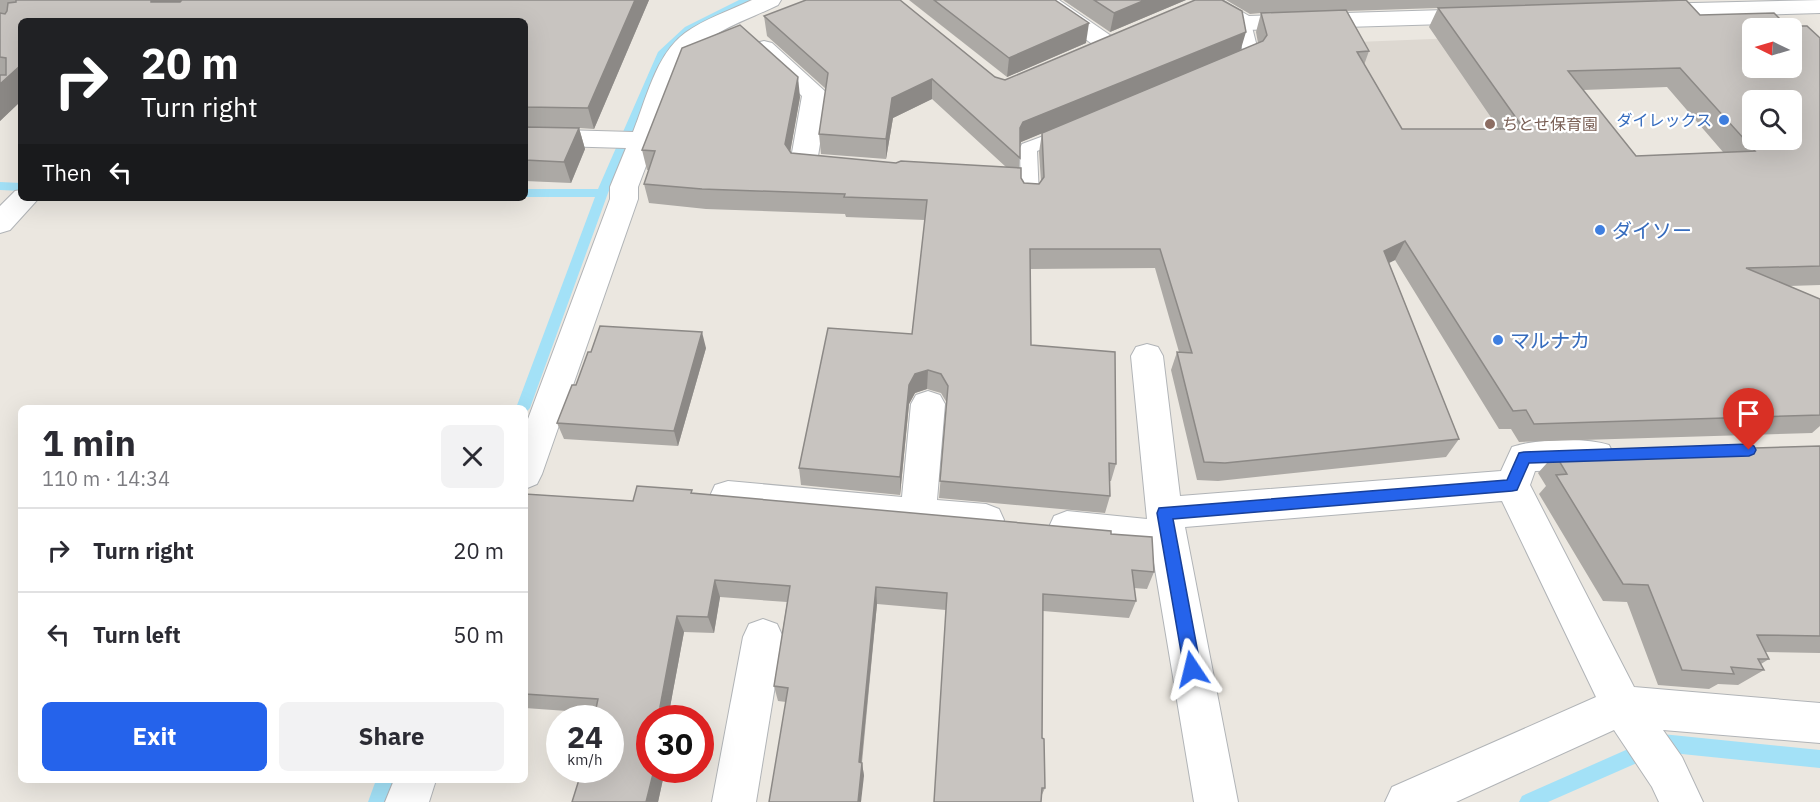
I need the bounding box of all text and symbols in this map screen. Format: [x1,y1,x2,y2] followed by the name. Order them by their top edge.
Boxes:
[1742,18,1802,78] north arrow
[1742,18,1802,150] map controls
[141,36,239,91] text: 20 m
[42,42,120,120] icon: right
[141,89,258,124] text: Turn right
[1742,90,1802,150] button: search
[1616,110,1712,130] place label: ダイレックス
[1717,113,1731,127] marker: ダイレックス
[1502,114,1598,134] place label: ちとせ保育園
[1483,117,1497,131] marker: ちとせ保育園
[104,156,137,189] icon: left
[42,158,92,187] text: Then
[1612,217,1692,244] place label: ダイソー
[1593,223,1607,237] marker: ダイソー
[1510,327,1590,354] place label: マルナカ
[1491,333,1505,347] marker: マルナカ
[1723,388,1774,450] pin
[1732,397,1765,430] icon: arrive
[42,419,136,466] text: 1 min
[441,425,504,488] button: close
[42,465,170,492] text: 110 m · 14:34
[42,534,75,567] icon: right
[93,536,194,565] text: Turn right
[453,536,504,565] text: 20 m
[42,618,75,651] icon: left
[93,620,181,649] text: Turn left
[453,620,504,649] text: 50 m
[1160,637,1224,701] position arrow
[42,702,267,771] button: Exit
[279,702,504,771] button: Share
[636,705,714,783] speed limit sign: 30
[567,717,603,756] text: 24
[567,750,603,769] text: km/h

